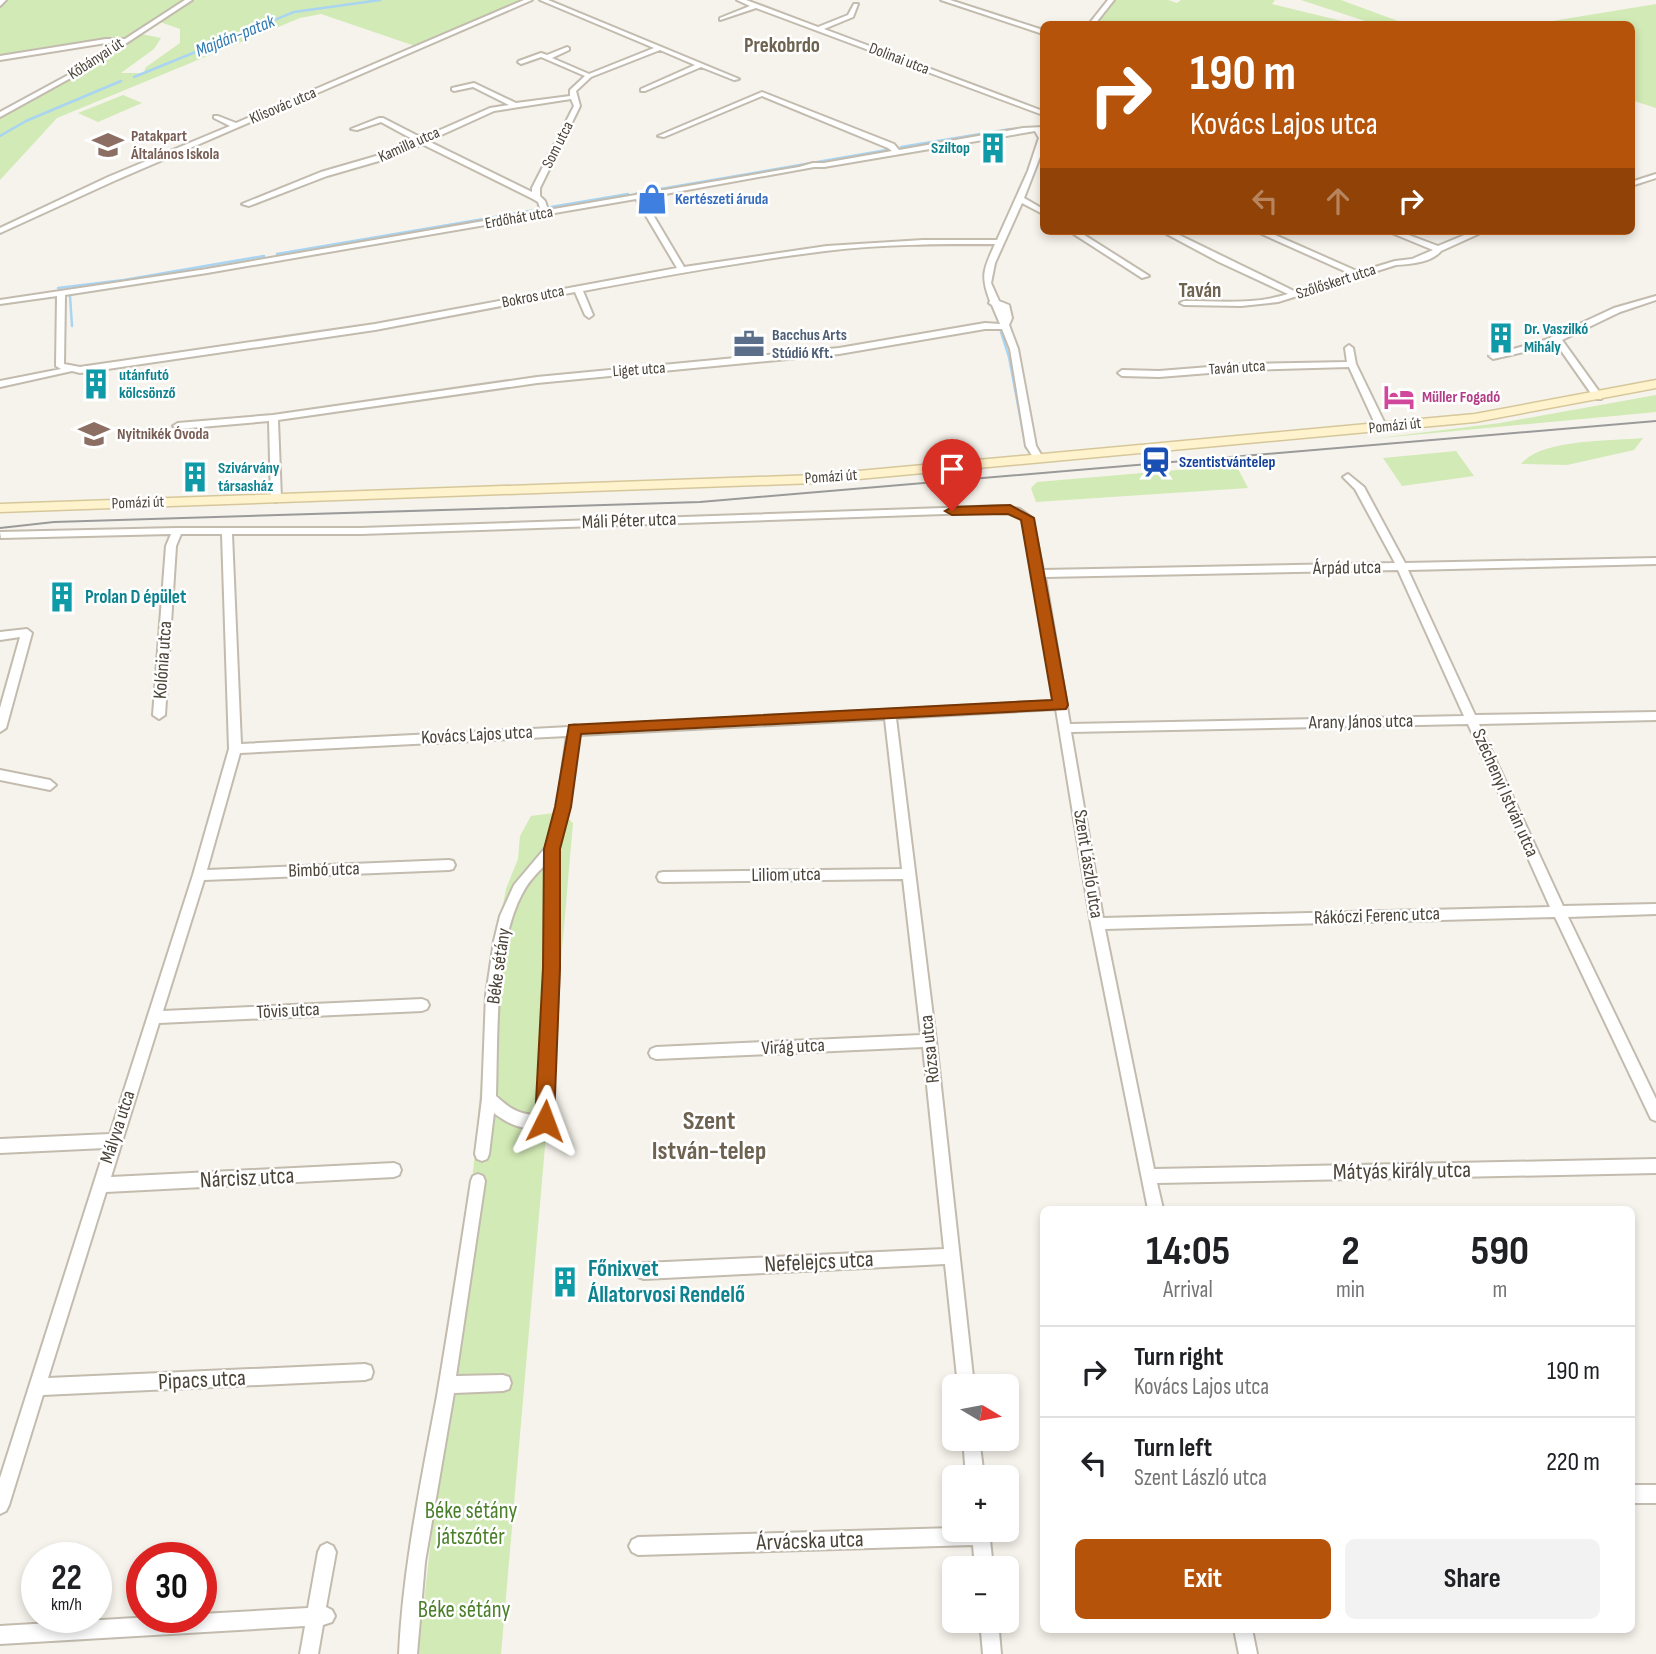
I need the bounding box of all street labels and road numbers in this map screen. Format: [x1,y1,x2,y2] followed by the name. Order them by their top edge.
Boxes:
[65,34,127,84] street label: Kőbányai út
[866,39,932,79] street label: Dolinai utca
[247,83,319,129] street label: Klisovác utca
[538,118,578,172] street label: Som utca
[375,123,443,167] street label: Kamilla utca
[484,203,554,233] street label: Erdőhát utca
[1294,260,1378,304] street label: Szőlőskert utca
[500,282,566,312] street label: Bokros utca
[1208,357,1266,379] street label: Taván utca
[612,359,666,381] street label: Liget utca
[1368,414,1422,438] street label: Pomázi út
[804,466,858,488] street label: Pomázi út
[111,493,165,513] street label: Pomázi út
[581,508,677,534] street label: Máli Péter utca
[1312,556,1381,580] street label: Árpád utca
[149,620,177,700] street label: Kolónia utca
[1307,710,1414,734] street label: Arany János utca
[421,721,533,749] street label: Kovács Lajos utca
[1466,725,1544,861] street label: Széchenyi István utca
[1068,808,1108,920] street label: Szent László utca
[288,857,360,883] street label: Bimbó utca
[751,863,821,887] street label: Liliom utca
[1314,902,1440,930] street label: Rákóczi Ferenc utca
[482,926,516,1006] street label: Béke sétány
[256,998,320,1024] street label: Tövis utca
[915,1014,945,1084] street label: Rózsa utca
[761,1034,825,1060] street label: Virág utca
[95,1088,141,1166] street label: Mályva utca
[1333,1156,1471,1186] street label: Mátyás király utca
[199,1162,295,1194] street label: Nárcisz utca
[764,1245,874,1279] street label: Nefelejcs utca
[157,1364,247,1396] street label: Pipacs utca
[755,1525,864,1557] street label: Árvácska utca

